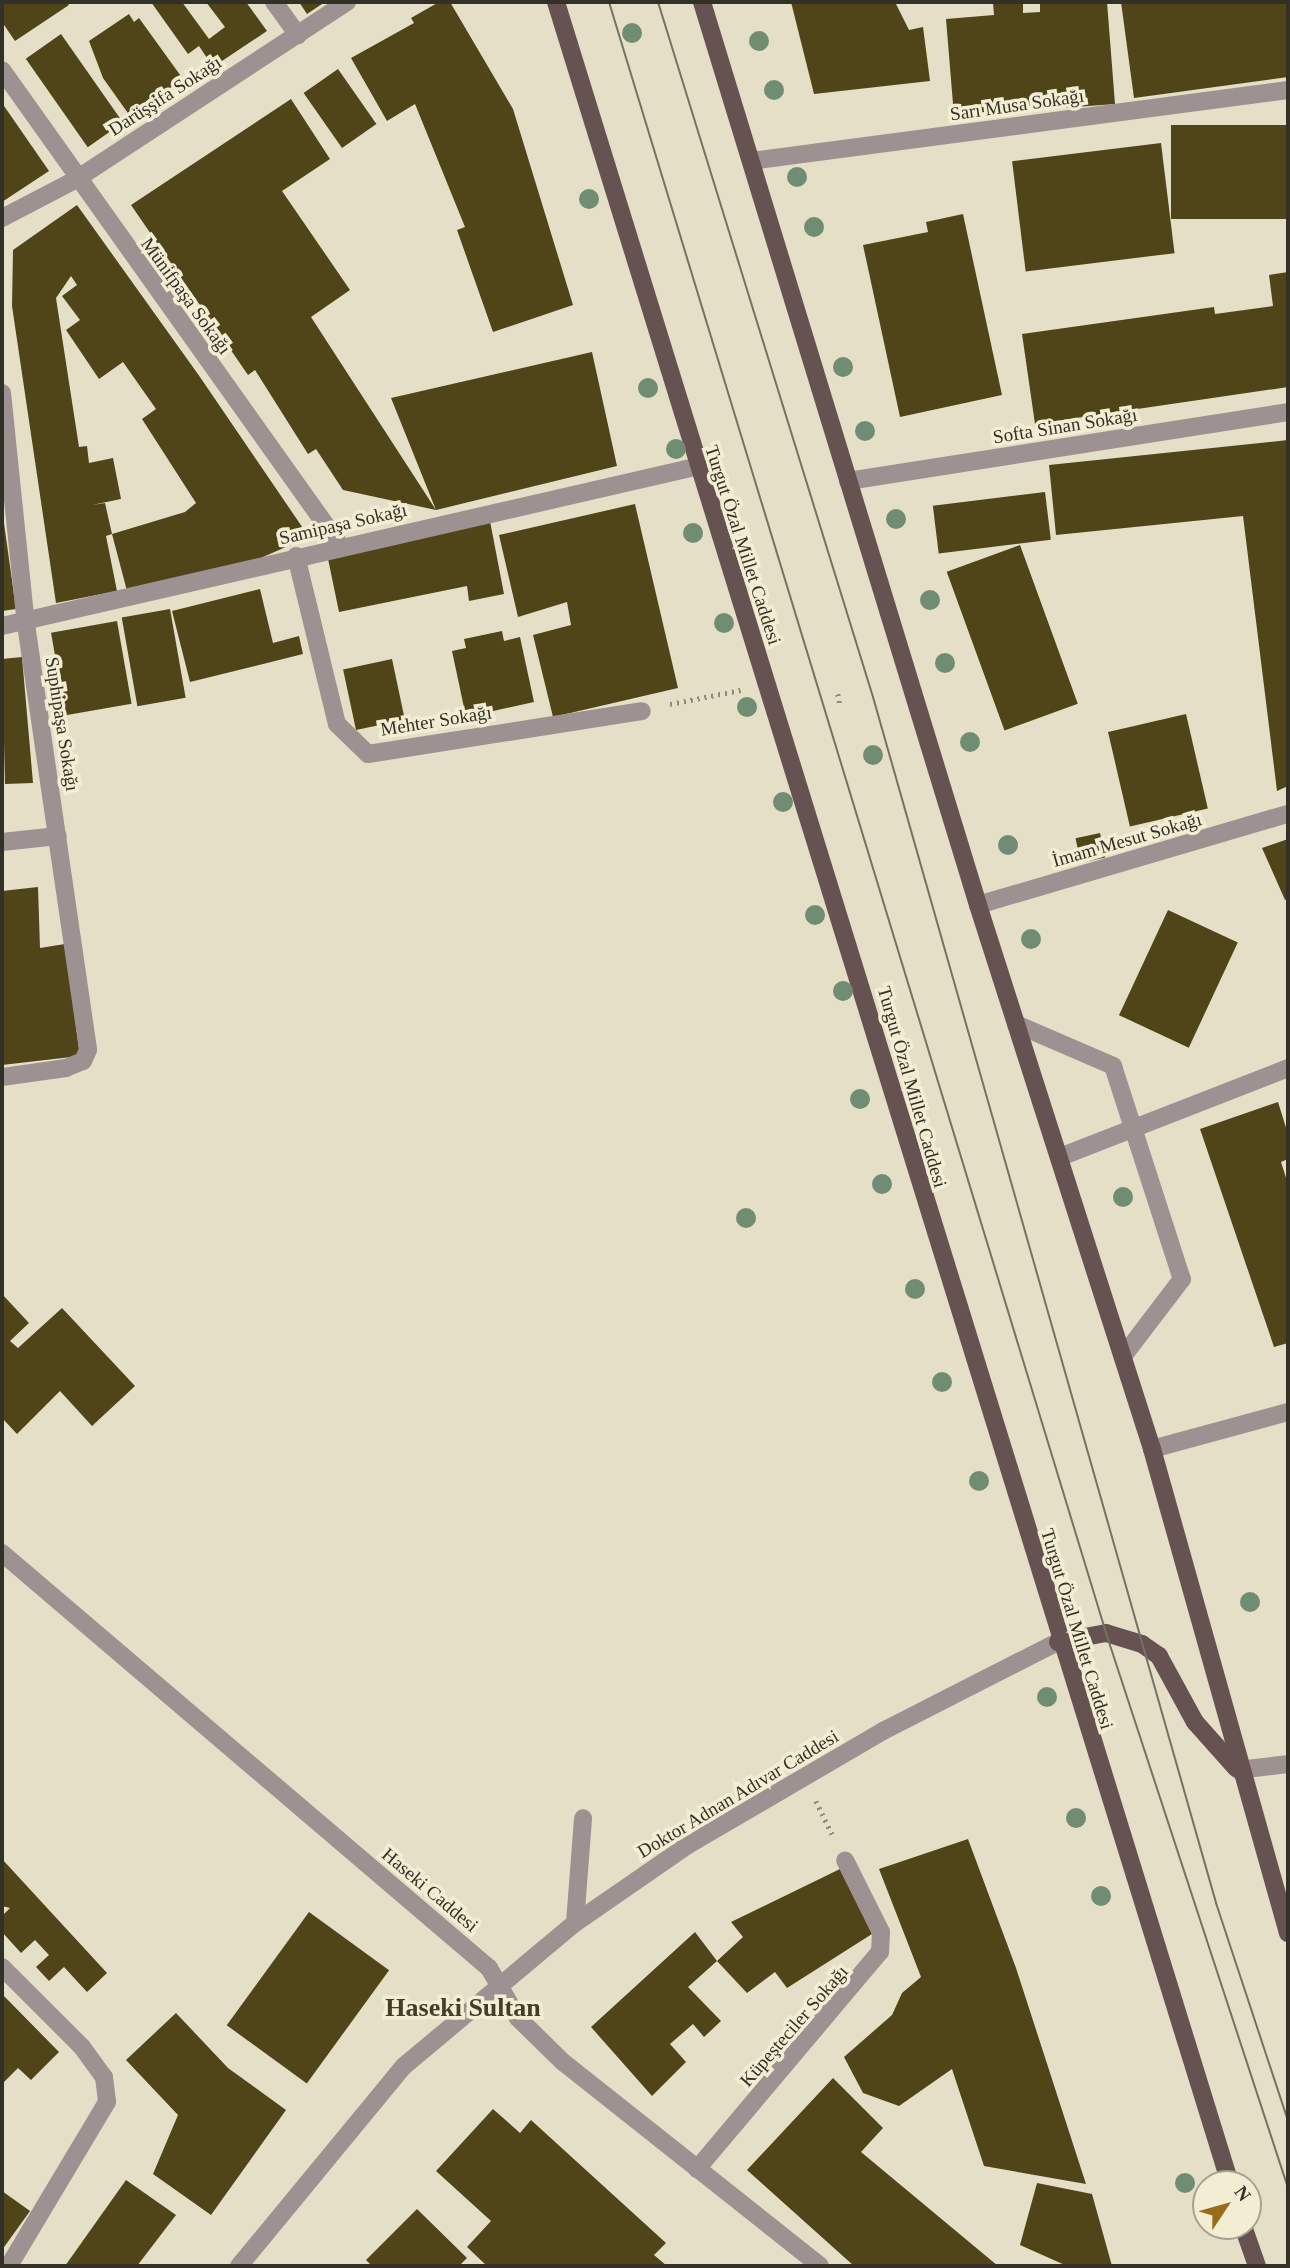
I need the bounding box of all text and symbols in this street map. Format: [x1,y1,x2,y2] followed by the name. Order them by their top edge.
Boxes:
[96,46,234,146] street label: Darüşşifa Sokağı
[940,83,1094,127] street label: Sarı Musa Sokağı
[130,224,242,368] street label: Münifpaşa Sokağı
[982,402,1148,450] street label: Softa Sinan Sokağı
[695,428,791,662] street label: Turgut Özal Millet Caddesi
[267,496,419,552] street label: Samipaşa Sokağı
[38,644,86,804] street label: Suphipaşa Sokağı
[370,700,502,742] street label: Mehter Sokağı
[1039,805,1215,875] street label: İmam Mesut Sokağı
[868,970,956,1204] street label: Turgut Özal Millet Caddesi
[1031,1512,1123,1746] street label: Turgut Özal Millet Caddesi
[618,1715,858,1873] street label: Doktor Adnan Adıvar Caddesi
[370,1837,490,1943] street label: Haseki Caddesi
[728,1952,860,2100] street label: Küpeşteciler Sokağı
[373,1992,553,2024] district label: Haseki Sultan
[1192,2170,1262,2240] north arrow
[1230,2182,1255,2205] text: N

